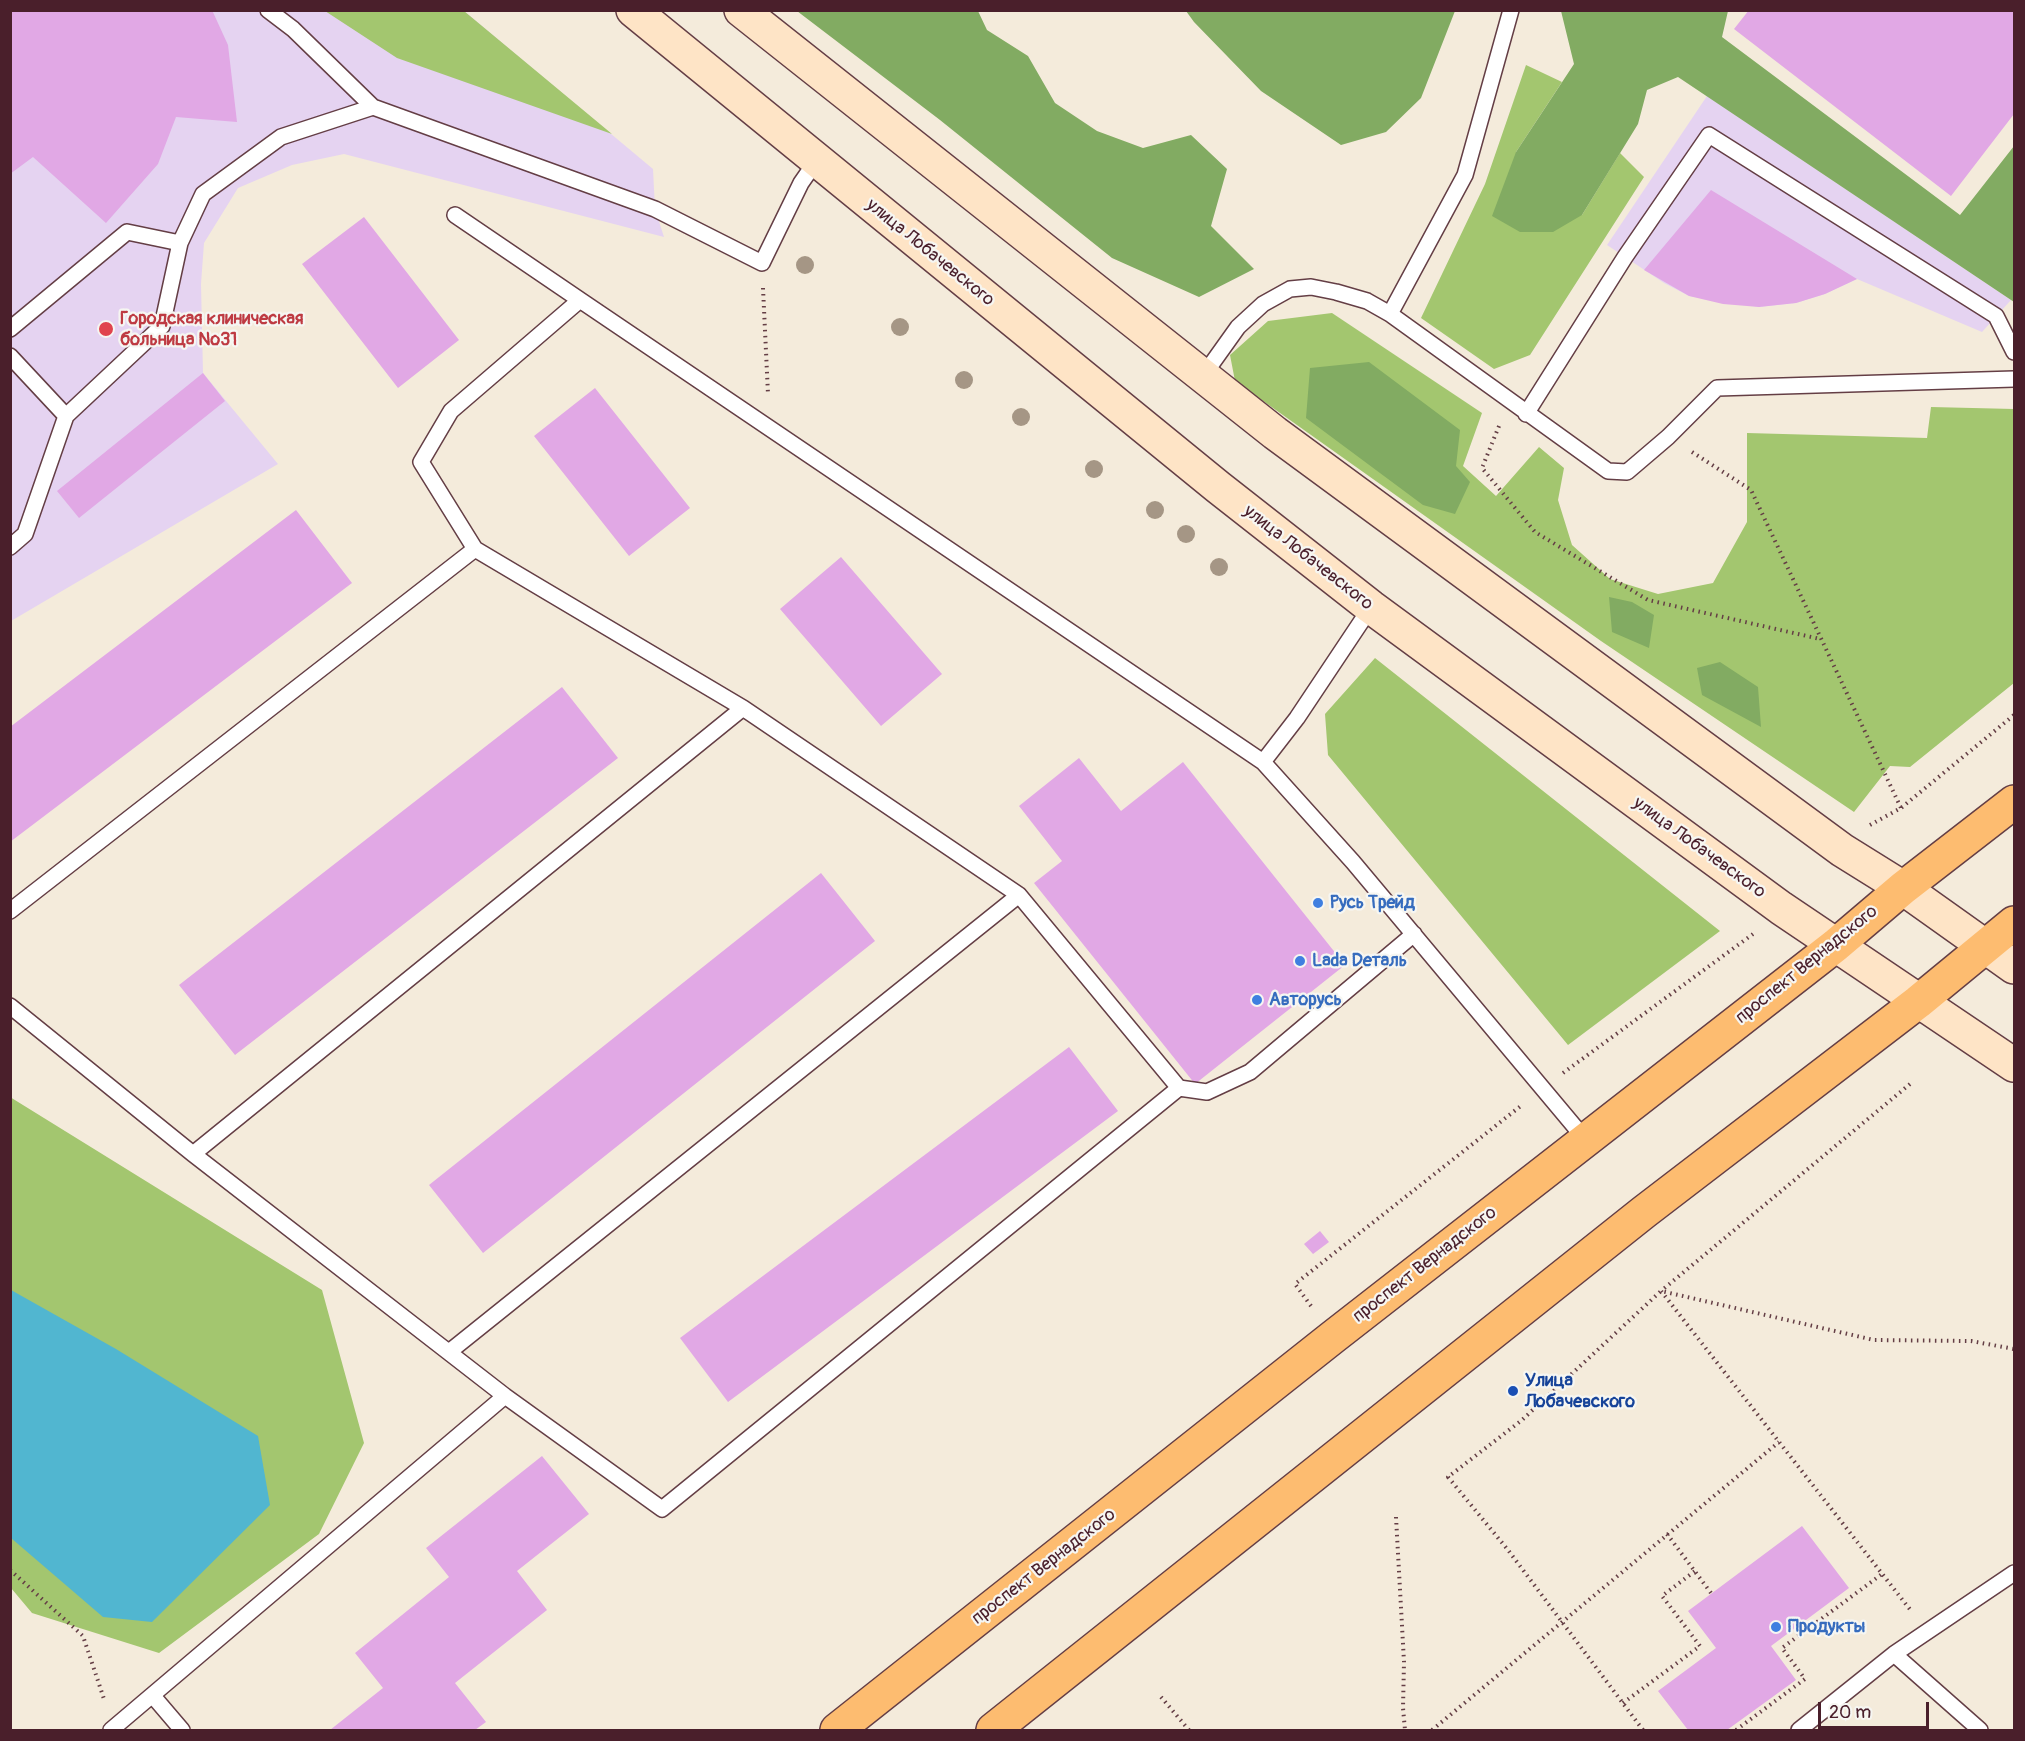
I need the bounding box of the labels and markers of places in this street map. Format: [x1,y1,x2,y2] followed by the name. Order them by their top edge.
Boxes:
[120,308,303,350] place label: Городская клиническая больница №31
[97,320,115,338] marker: Городская клиническая больница №31
[1330,892,1415,914] place label: Русь Трейд
[1311,896,1325,910] marker: Русь Трейд
[1312,950,1407,972] place label: Lada Dеталь
[1293,954,1307,968] marker: Lada Dеталь
[1269,989,1342,1011] place label: Авторусь
[1250,993,1264,1007] marker: Авторусь
[1525,1370,1635,1412] place label: Улица Лобачевского
[1506,1384,1520,1398] marker: Улица Лобачевского
[1788,1616,1865,1638] place label: Продукты
[1769,1620,1783,1634] marker: Продукты

